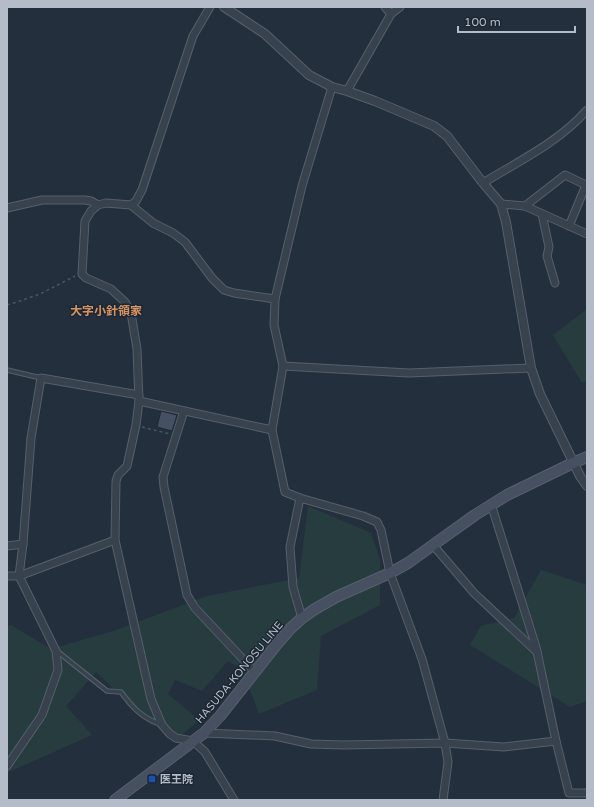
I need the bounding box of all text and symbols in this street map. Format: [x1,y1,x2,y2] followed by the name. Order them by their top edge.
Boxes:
[458,8,575,34] scale bar
[464,15,501,29] text: 100 m
[70,304,142,318] district label: 大字小針領家
[193,619,286,726] street label: HASUDA-KONOSU LINE
[160,773,193,786] place label: 医王院
[147,774,157,784] marker: 医王院

